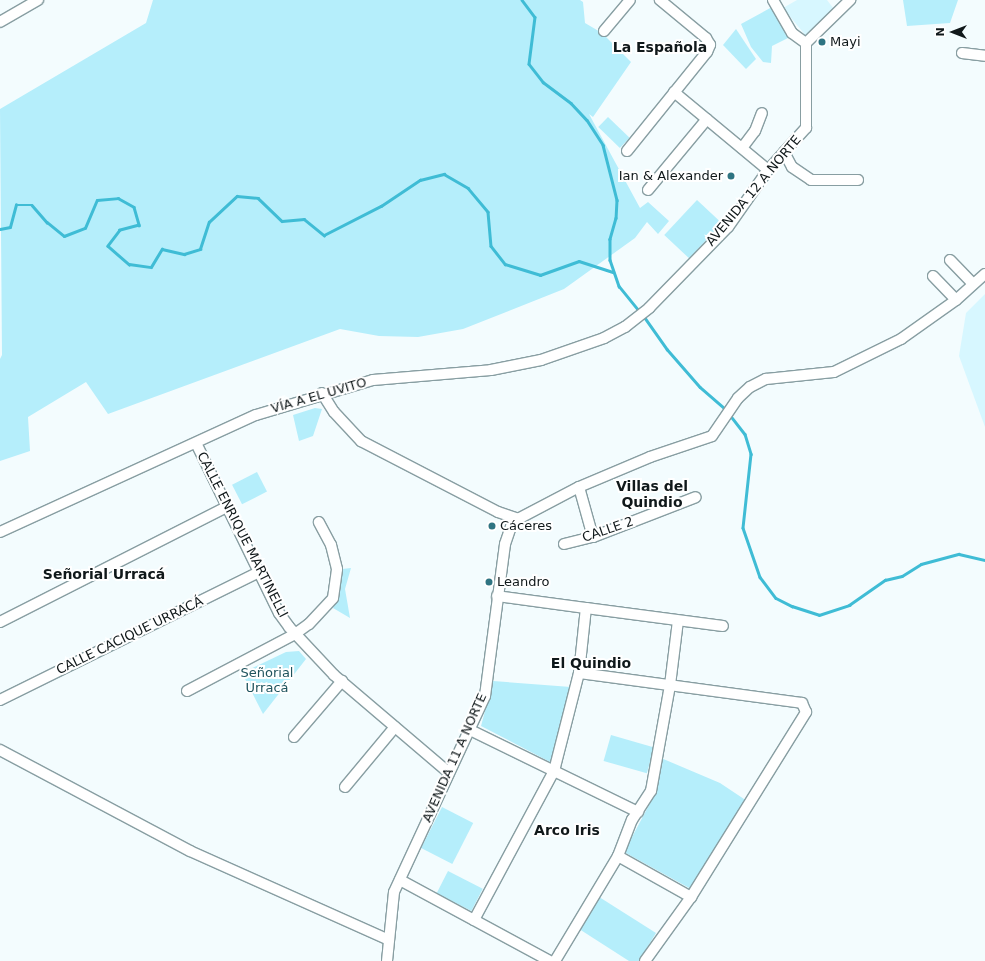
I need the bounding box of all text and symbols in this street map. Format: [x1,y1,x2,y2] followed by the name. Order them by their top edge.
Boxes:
[933,12,973,52] north arrow
[934,27,947,37] text: N
[830,34,860,50] place label: Mayi
[817,37,827,47] marker: Mayi
[613,39,707,55] district label: La Española
[703,133,805,249] street label: AVENIDA 12 A NORTE
[619,168,723,184] place label: Ian & Alexander
[726,171,736,181] marker: Ian & Alexander
[269,375,369,417] street label: VÍA A EL UVITO
[193,450,291,620] street label: CALLE ENRIQUE MARTINELLI
[616,478,688,510] district label: Villas del Quindio
[580,514,636,546] street label: CALLE 2
[500,518,552,534] place label: Cáceres
[487,521,497,531] marker: Cáceres
[43,566,165,582] district label: Señorial Urracá
[497,574,549,590] place label: Leandro
[484,577,494,587] marker: Leandro
[54,594,206,678] street label: CALLE CACIQUE URRACÁ
[551,655,631,671] district label: El Quindio
[241,666,293,697] park label: Señorial Urracá
[420,691,490,825] street label: AVENIDA 11 A NORTE
[534,822,600,838] district label: Arco Iris

